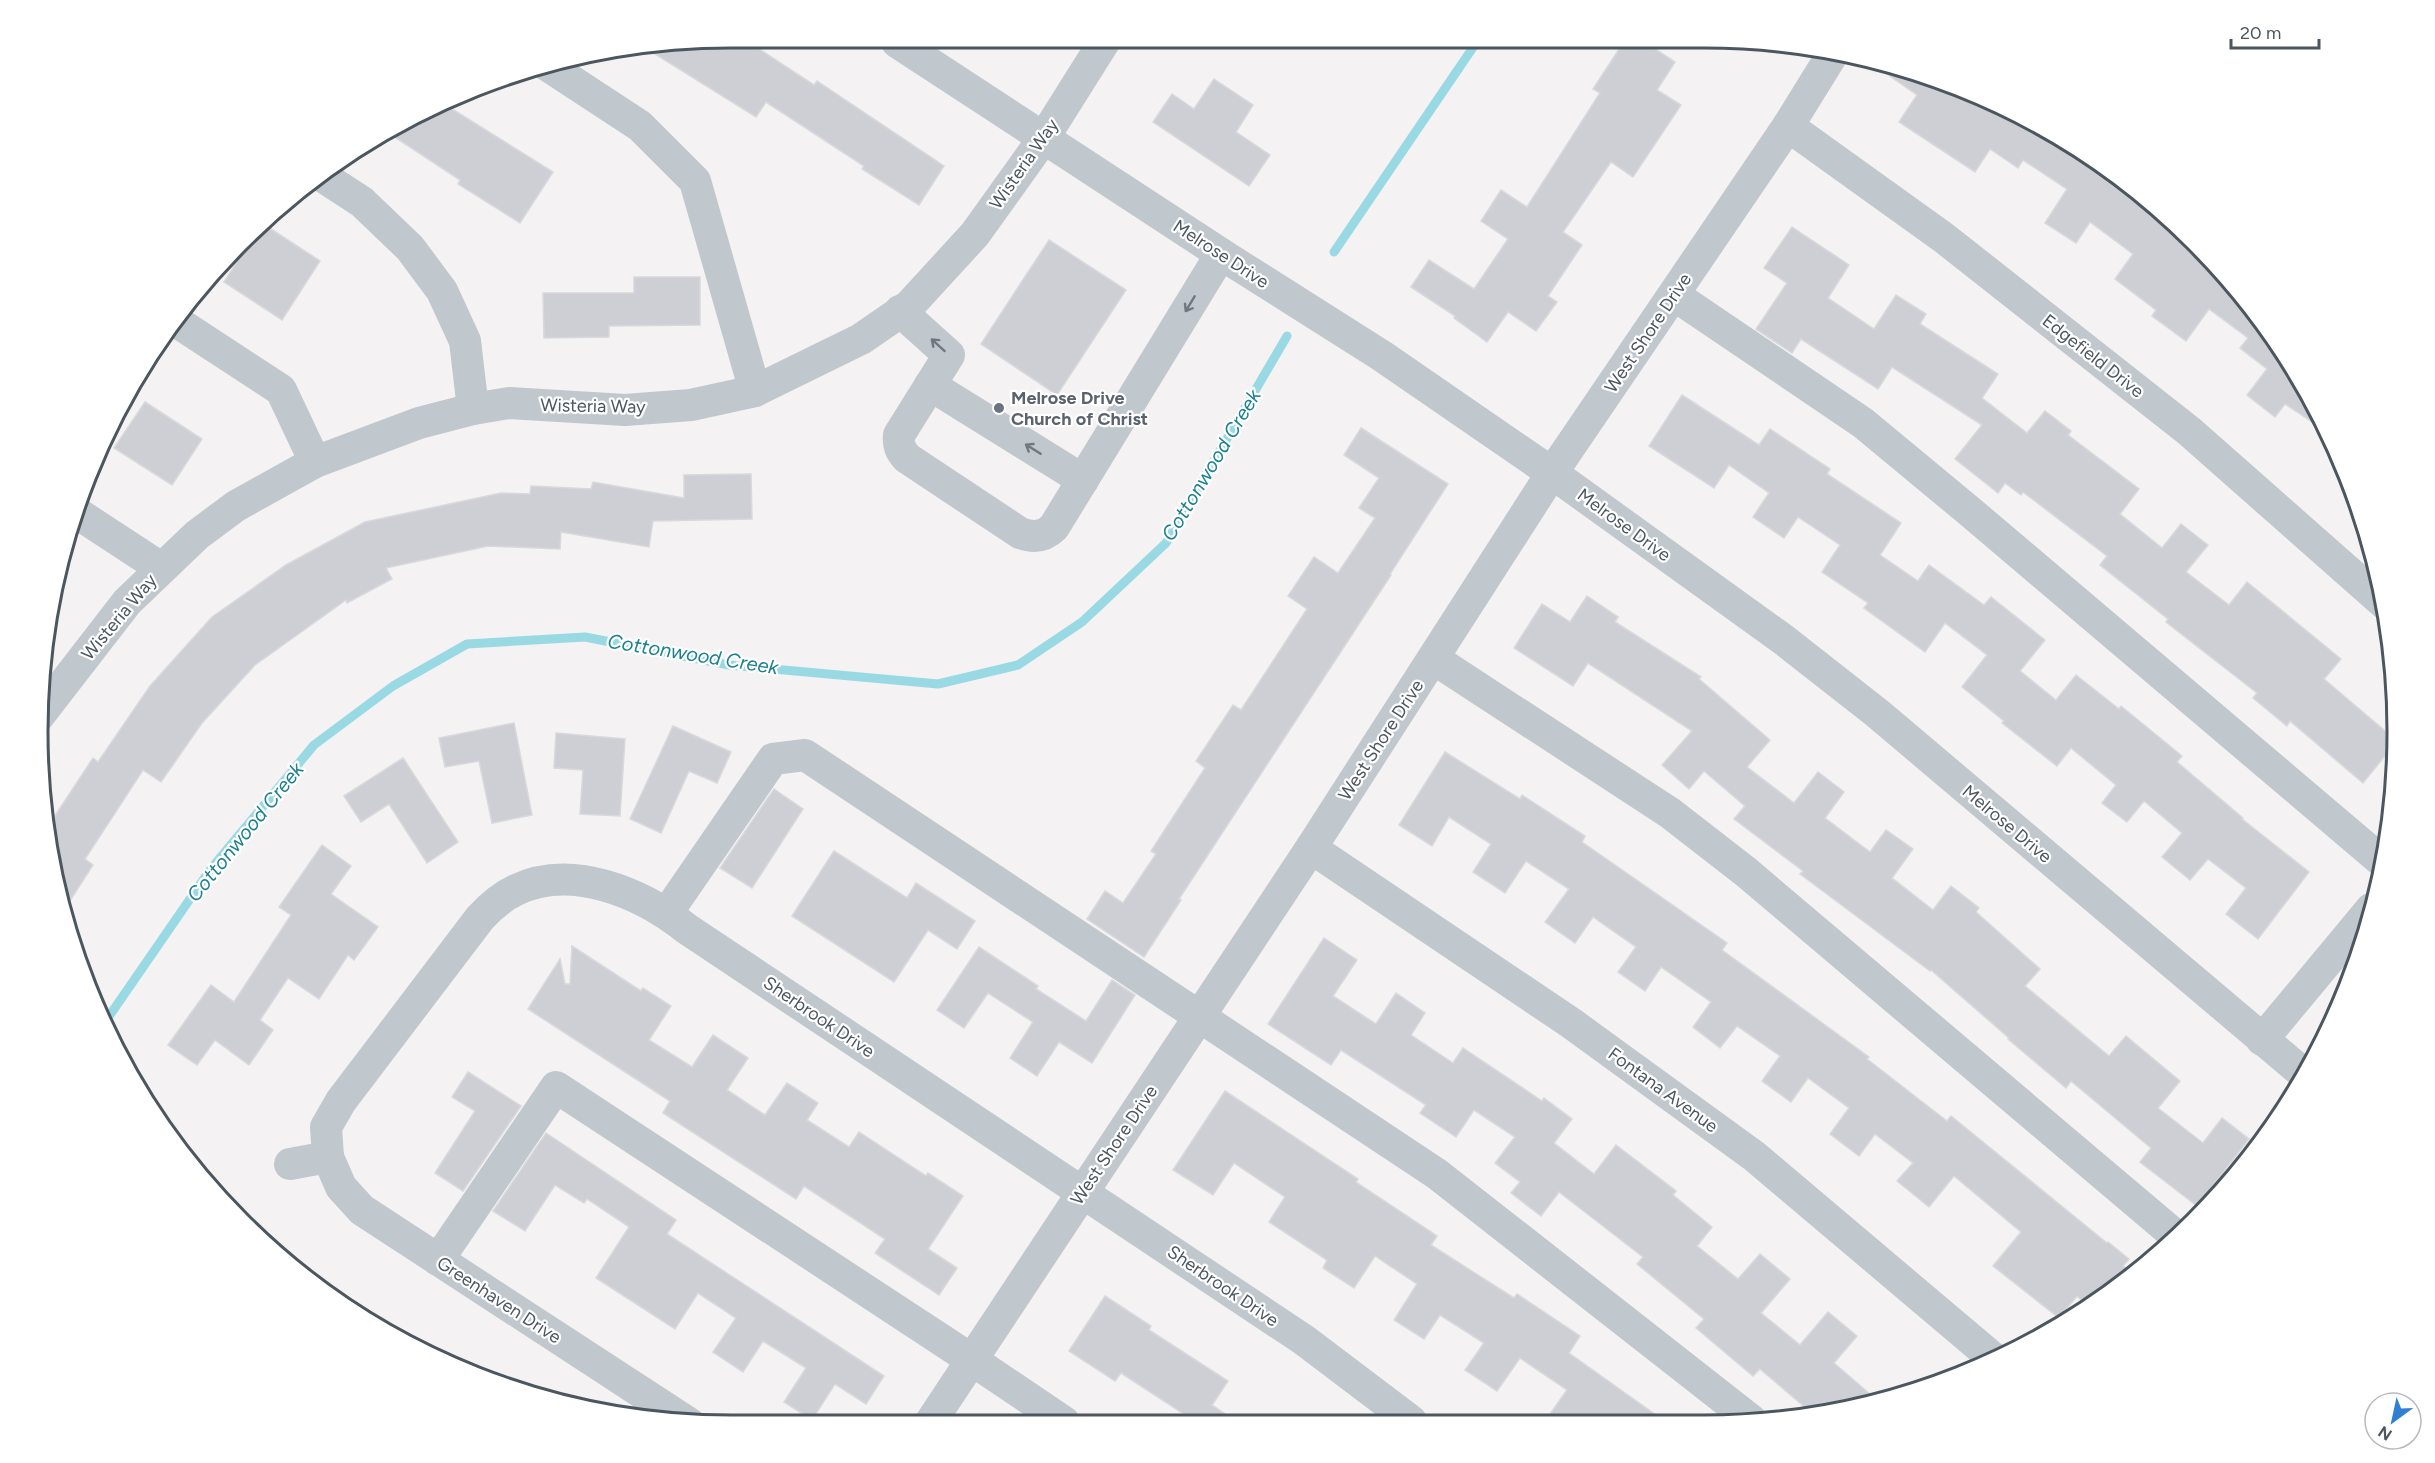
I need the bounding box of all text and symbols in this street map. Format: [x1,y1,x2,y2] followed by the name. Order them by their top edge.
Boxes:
[2231,12,2320,50] scale bar
[2240,22,2281,44] text: 20 m
[985,114,1064,213] street label: Wisteria Way
[1169,215,1273,293] street label: Melrose Drive
[1600,269,1696,397] street label: West Shore Drive
[1184,295,1196,312] one-way arrow
[2038,310,2148,403] street label: Edgefield Drive
[931,338,946,352] one-way arrow
[1156,384,1266,545] water label: Cottonwood Creek
[1011,387,1148,430] place label: Melrose Drive Church of Christ
[540,394,646,418] street label: Wisteria Way
[992,401,1006,415] marker: Melrose Drive Church of Christ
[1025,443,1042,455] one-way arrow
[1573,484,1675,566] street label: Melrose Drive
[77,569,162,664] street label: Wisteria Way
[606,629,781,680] water label: Cottonwood Creek
[1334,675,1428,805] street label: West Shore Drive
[181,756,309,907] water label: Cottonwood Creek
[1958,780,2056,868] street label: Melrose Drive
[759,972,879,1062] street label: Sherbrook Drive
[1604,1043,1722,1137] street label: Fontana Avenue
[1066,1081,1162,1209] street label: West Shore Drive
[1163,1241,1283,1331] street label: Sherbrook Drive
[433,1252,565,1348] street label: Greenhaven Drive
[2363,1391,2423,1451] north arrow
[2375,1422,2395,1444] text: N

